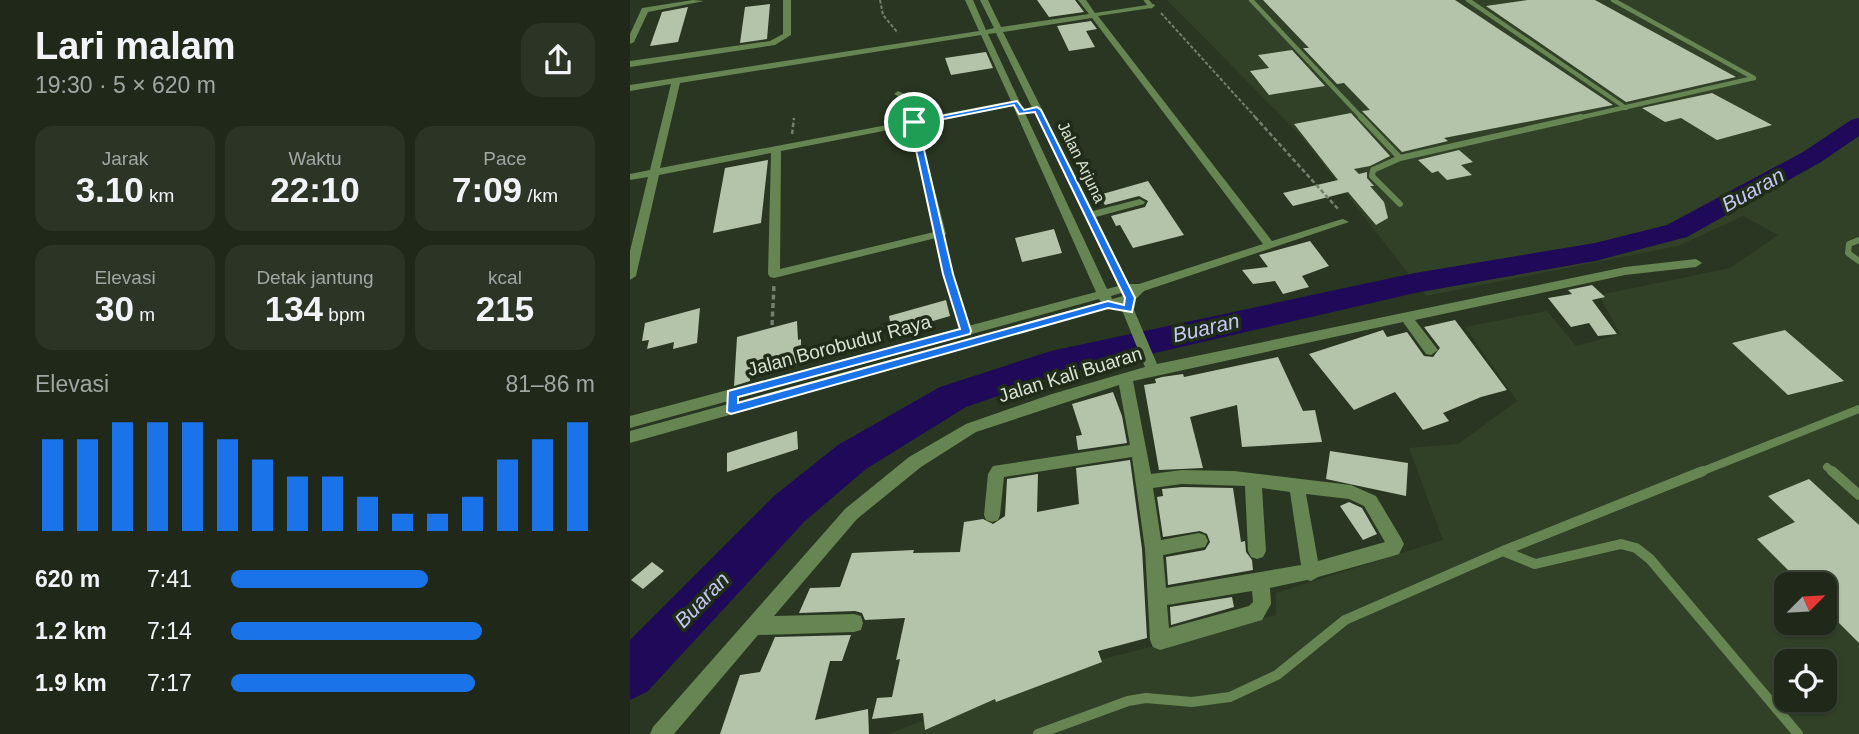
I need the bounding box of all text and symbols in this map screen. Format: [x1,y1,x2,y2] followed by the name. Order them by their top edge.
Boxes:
[521,23,595,97] button: share
[35,25,236,67] text: Lari malam
[35,72,216,98] text: 19:30 · 5 × 620 m
[884,92,944,152] pin
[895,103,933,141] icon: arrive
[1055,119,1109,206] street label: Jalan Arjuna
[102,148,148,169] text: Jarak
[288,148,342,169] text: Waktu
[483,148,527,169] text: Pace
[1718,163,1788,216] water label: Buaran
[76,170,144,209] text: 3.10
[270,170,360,209] text: 22:10
[452,170,522,209] text: 7:09
[144,185,174,206] text: km
[522,185,558,206] text: /km
[94,267,156,288] text: Elevasi
[256,267,374,288] text: Detak jantung
[488,267,522,288] text: kcal
[95,289,134,328] text: 30
[265,289,323,328] text: 134
[476,289,534,328] text: 215
[134,304,155,325] text: m
[323,304,365,325] text: bpm
[1170,309,1241,346] water label: Buaran
[745,311,934,380] street label: Jalan Borobudur Raya
[996,343,1144,406] street label: Jalan Kali Buaran
[35,371,109,397] text: Elevasi
[505,371,595,397] text: 81–86 m
[35,566,100,592] text: 620 m
[147,566,192,592] text: 7:41
[670,567,733,632] water label: Buaran
[1774,572,1838,635] north arrow
[1774,572,1837,712] map controls
[35,618,107,644] text: 1.2 km
[147,618,192,644] text: 7:14
[1774,649,1837,712] button: locate
[35,670,107,696] text: 1.9 km
[147,670,192,696] text: 7:17

